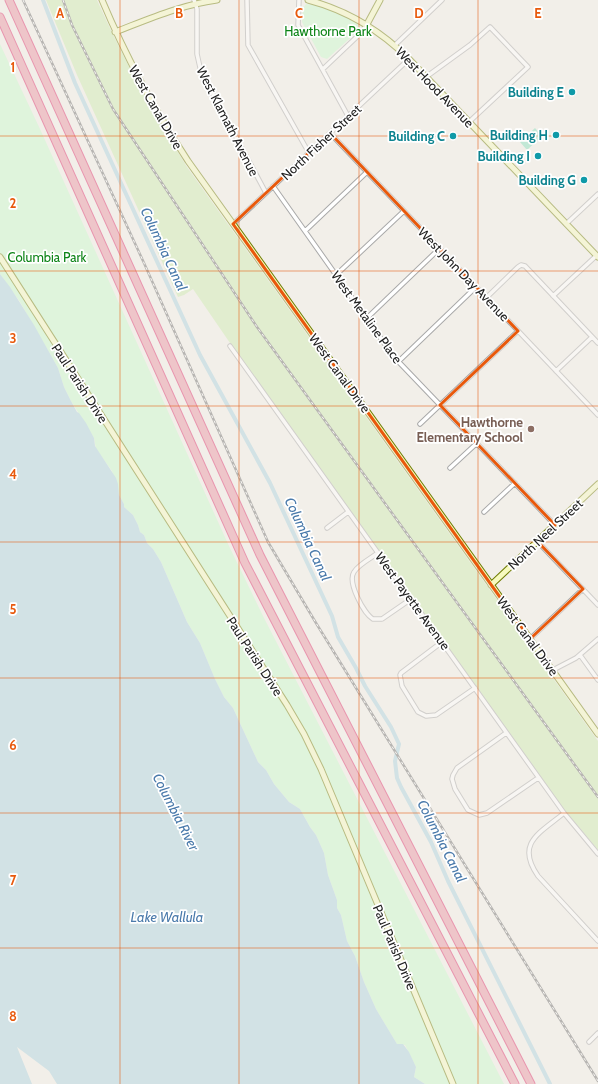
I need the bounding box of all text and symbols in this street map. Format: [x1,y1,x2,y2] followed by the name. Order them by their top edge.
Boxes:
[56,5,65,21] text: A
[175,5,183,21] text: B
[295,5,303,21] text: C
[414,5,424,21] text: D
[534,5,542,21] text: E
[284,23,372,39] park label: Hawthorne Park
[392,43,478,131] street label: West Hood Avenue
[11,59,15,75] text: 1
[126,62,187,152] street label: West Canal Drive
[193,64,263,179] street label: West Klamath Avenue
[508,84,564,100] place label: Building E
[567,87,577,97] marker: Building E
[278,100,365,183] street label: North Fisher Street
[490,127,548,143] place label: Building H
[388,128,445,144] place label: Building C
[551,130,561,140] marker: Building H
[448,131,458,141] marker: Building C
[477,148,530,164] place label: Building I
[533,151,543,161] marker: Building I
[519,172,576,188] place label: Building G
[579,175,589,185] marker: Building G
[10,195,17,211] text: 2
[137,204,192,294] water label: Columbia Canal
[415,224,513,325] street label: West John Day Avenue
[8,249,87,265] park label: Columbia Park
[328,268,406,367] street label: West Metaline Place
[9,330,17,346] text: 3
[306,330,374,416] street label: West Canal Drive
[48,340,112,426] street label: Paul Parish Drive
[416,414,524,445] place label: Hawthorne Elementary School
[526,424,536,434] marker: Hawthorne Elementary School
[9,466,17,482] text: 4
[281,494,336,584] water label: Columbia Canal
[504,495,586,573] street label: North Neel Street
[372,549,454,653] street label: West Payette Avenue
[494,593,562,679] street label: West Canal Drive
[10,601,17,617] text: 5
[223,613,287,699] street label: Paul Parish Drive
[9,737,17,753] text: 6
[149,770,204,854] water label: Columbia River
[413,797,471,886] water label: Columbia Canal
[10,872,17,888] text: 7
[370,902,420,992] street label: Paul Parish Drive
[131,908,203,926] water label: Lake Wallula
[9,1008,17,1024] text: 8

